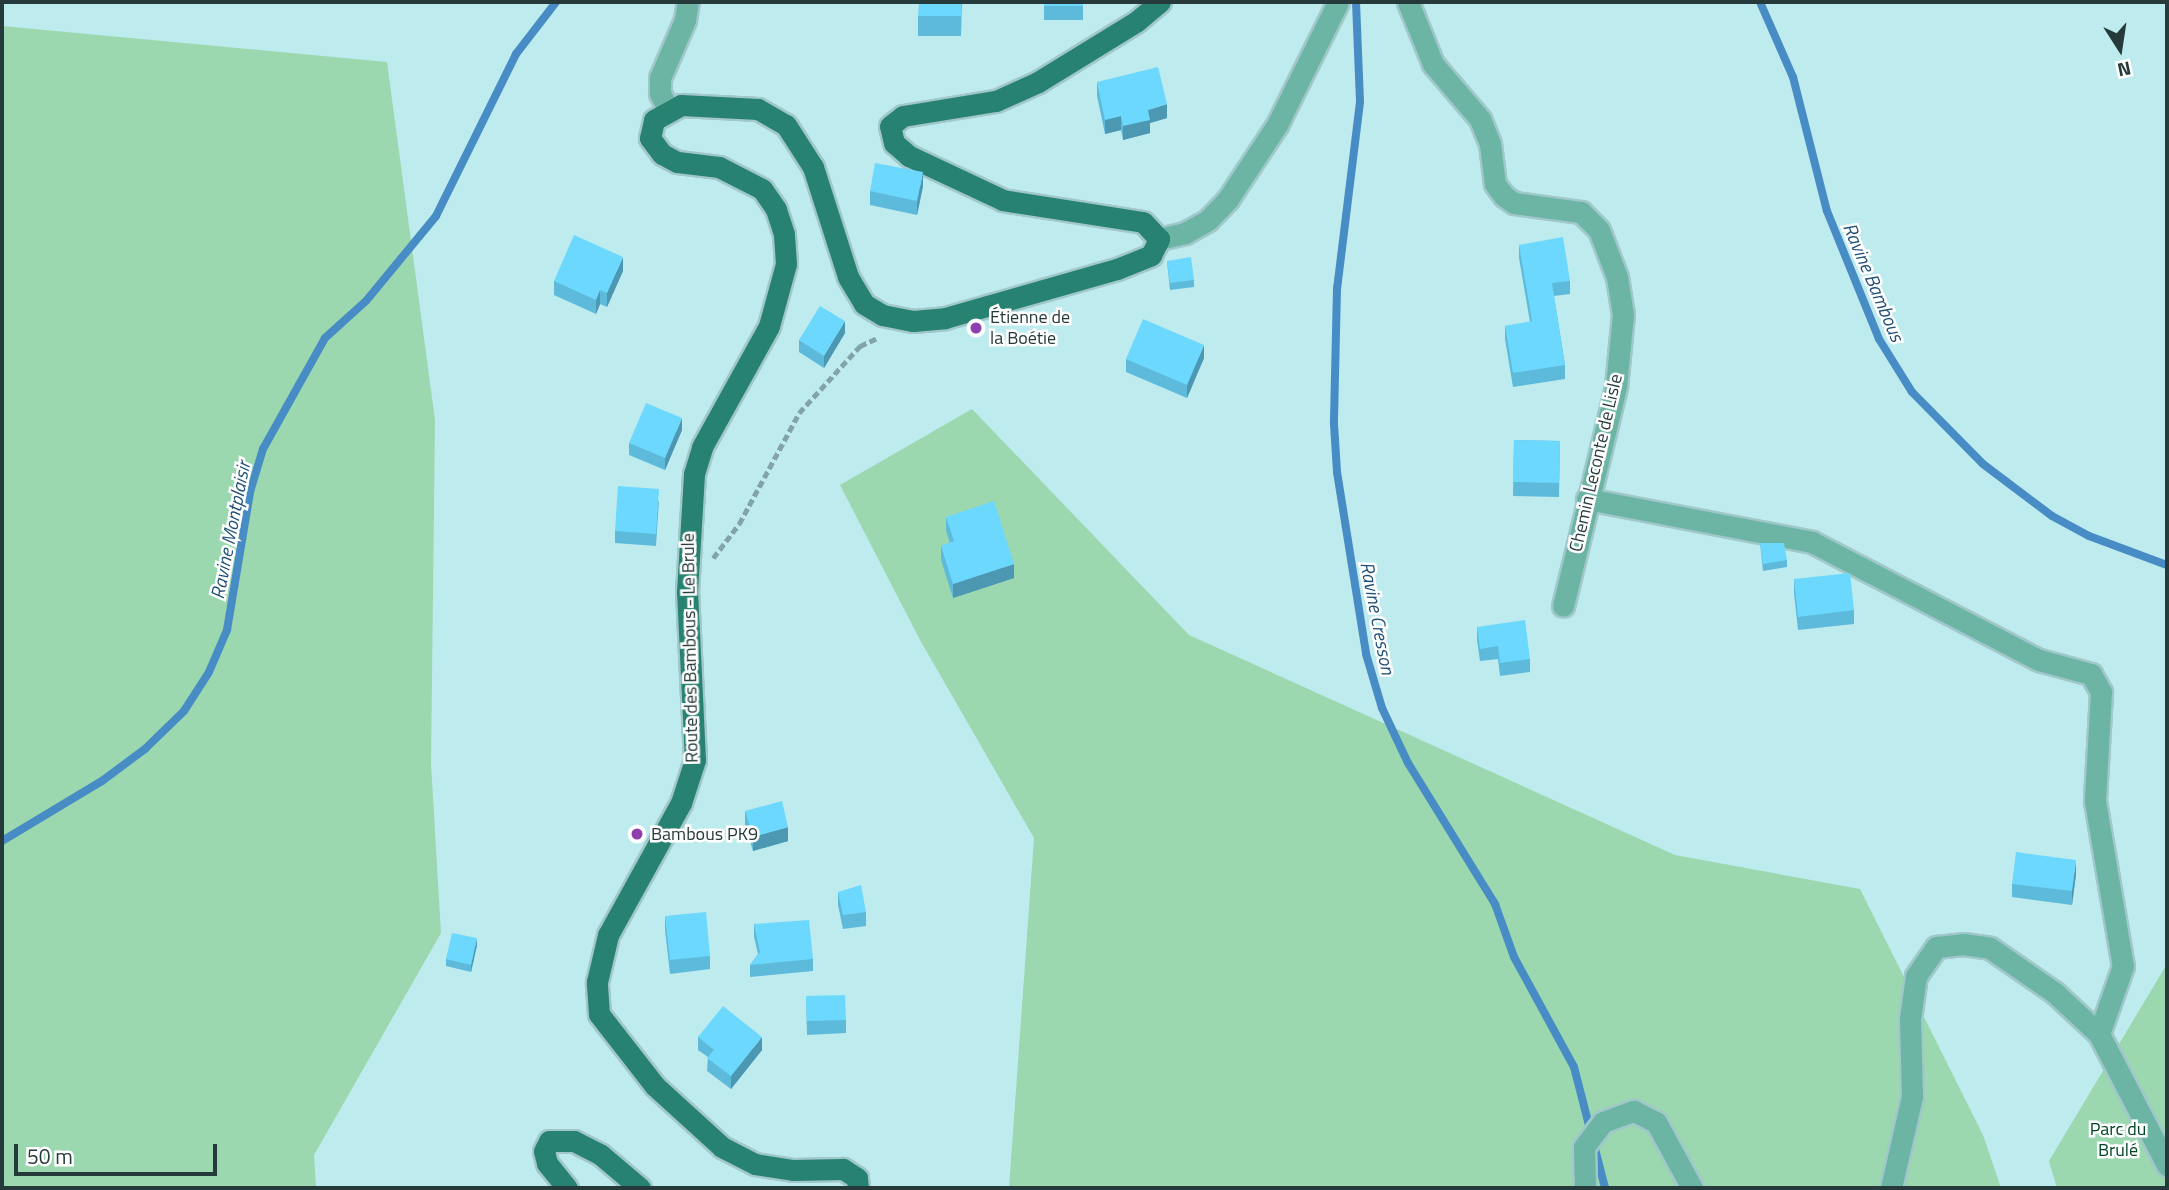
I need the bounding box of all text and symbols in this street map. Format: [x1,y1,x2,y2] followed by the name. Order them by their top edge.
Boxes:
[2085,14,2155,84] north arrow
[2115,54,2134,86] text: N
[1839,219,1909,345] water label: Ravine Bambous
[990,307,1070,350] place label: Étienne de la Boétie
[968,320,984,336] marker: Étienne de la Boétie
[1565,372,1627,554] street label: Chemin Leconte de Lisle
[205,459,255,601] water label: Ravine Montplaisir
[677,533,703,763] street label: Route des Bambous - Le Brule
[1356,560,1400,676] water label: Ravine Cresson
[651,823,758,845] place label: Bambous PK9
[629,826,645,842] marker: Bambous PK9
[2090,1119,2146,1162] park label: Parc du Brulé
[18,1130,220,1174] scale bar
[27,1140,73,1172] text: 50 m

